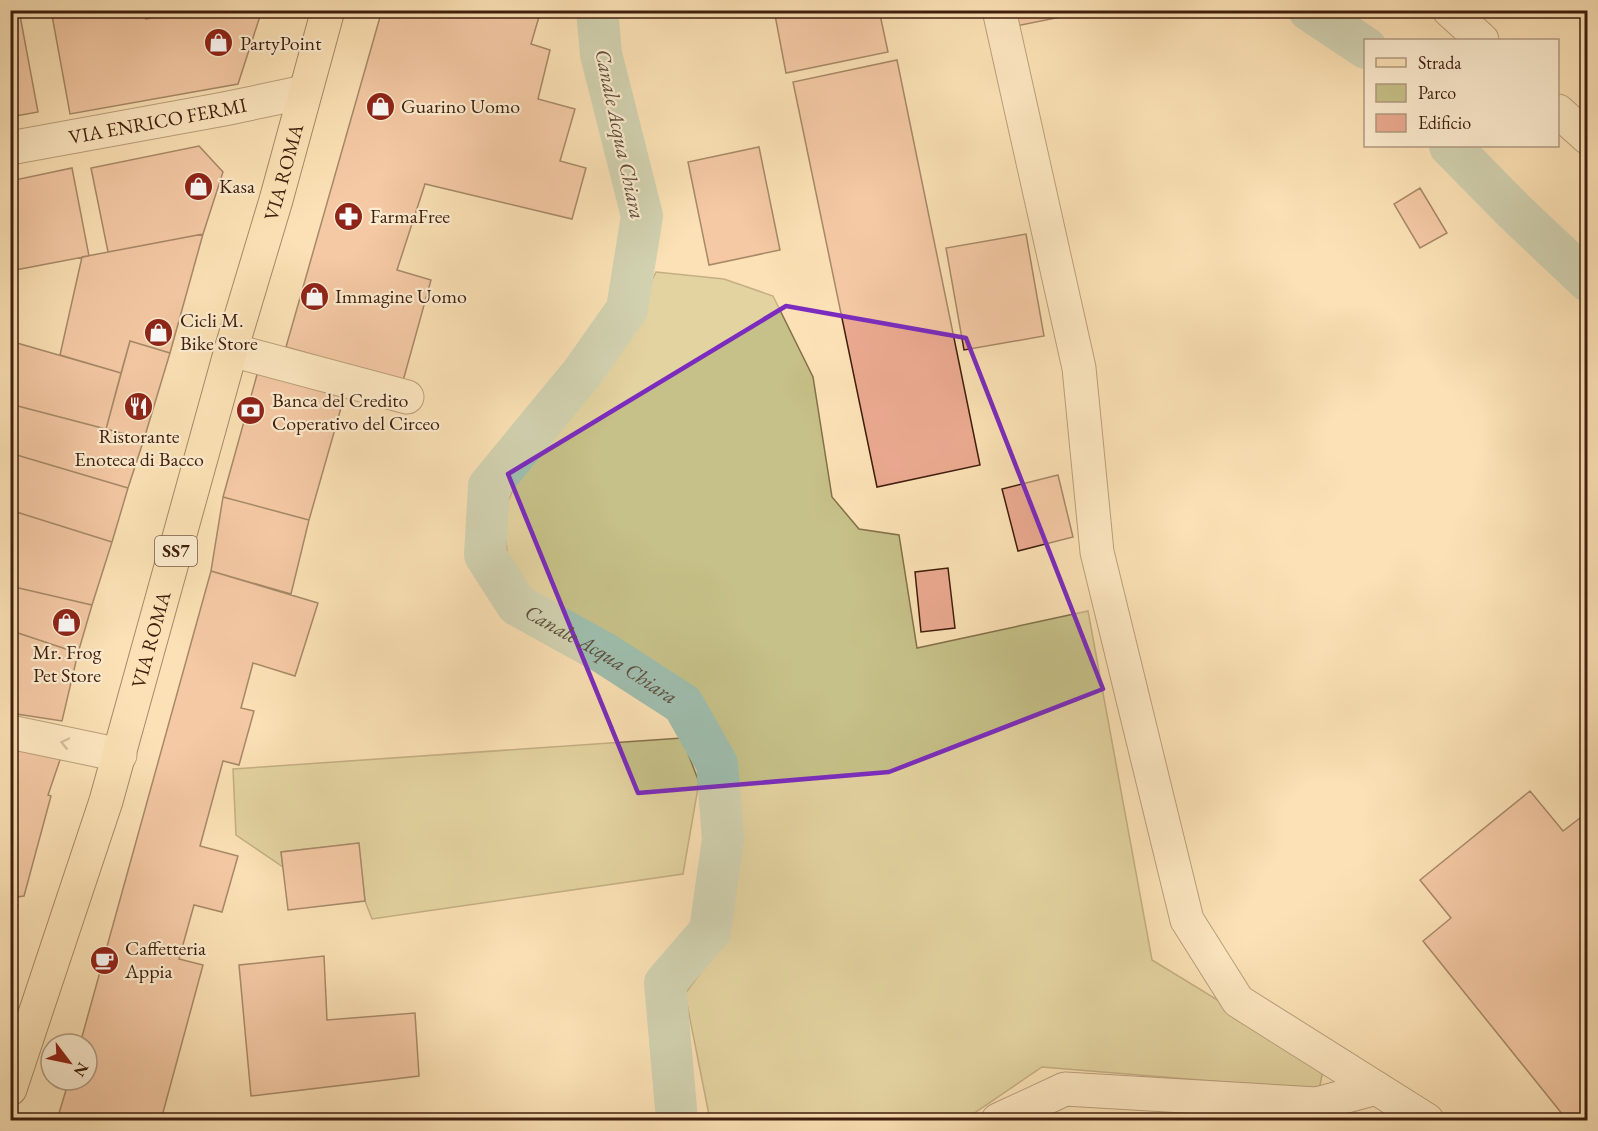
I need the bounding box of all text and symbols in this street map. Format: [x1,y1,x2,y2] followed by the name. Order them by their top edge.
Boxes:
[203,27,235,59] shop icon: PartyPoint
[240,30,322,56] place label: PartyPoint
[1364,39,1559,147] legend
[588,47,652,221] water label: Canale Acqua Chiara
[1418,51,1462,74] text: Strada
[1418,81,1456,104] text: Parco
[364,90,396,122] shop icon: Guarino Uomo
[66,92,249,150] street label: VIA ENRICO FERMI
[401,93,520,119] place label: Guarino Uomo
[1418,111,1471,134] text: Edificio
[258,121,309,224] street label: VIA ROMA
[182,170,214,202] shop icon: Kasa
[219,173,255,199] place label: Kasa
[333,200,365,232] pharmacy icon: FarmaFree
[370,203,450,229] place label: FarmaFree
[298,280,330,312] shop icon: Immagine Uomo
[335,283,467,309] place label: Immagine Uomo
[180,307,258,356] place label: Cicli M. Bike Store
[143,316,175,348] shop icon: Cicli M. Bike Store
[272,387,440,436] place label: Banca del Credito Coperativo del Circeo
[123,390,155,422] restaurant icon: Ristorante Enoteca di Bacco
[235,395,267,427] bank icon: Banca del Credito Coperativo del Circeo
[74,423,204,472] place label: Ristorante Enoteca di Bacco
[155,536,197,566] road number: SS7
[125,588,177,691] street label: VIA ROMA
[520,598,683,710] water label: Canale Acqua Chiara
[51,606,83,638] shop icon: Mr. Frog Pet Store
[33,639,102,688] place label: Mr. Frog Pet Store
[61,737,71,750] one-way arrow
[124,935,206,984] place label: Caffetteria Appia
[88,944,120,976] cafe icon: Caffetteria Appia
[39,1032,99,1092] north arrow
[69,1059,94,1081] text: N

